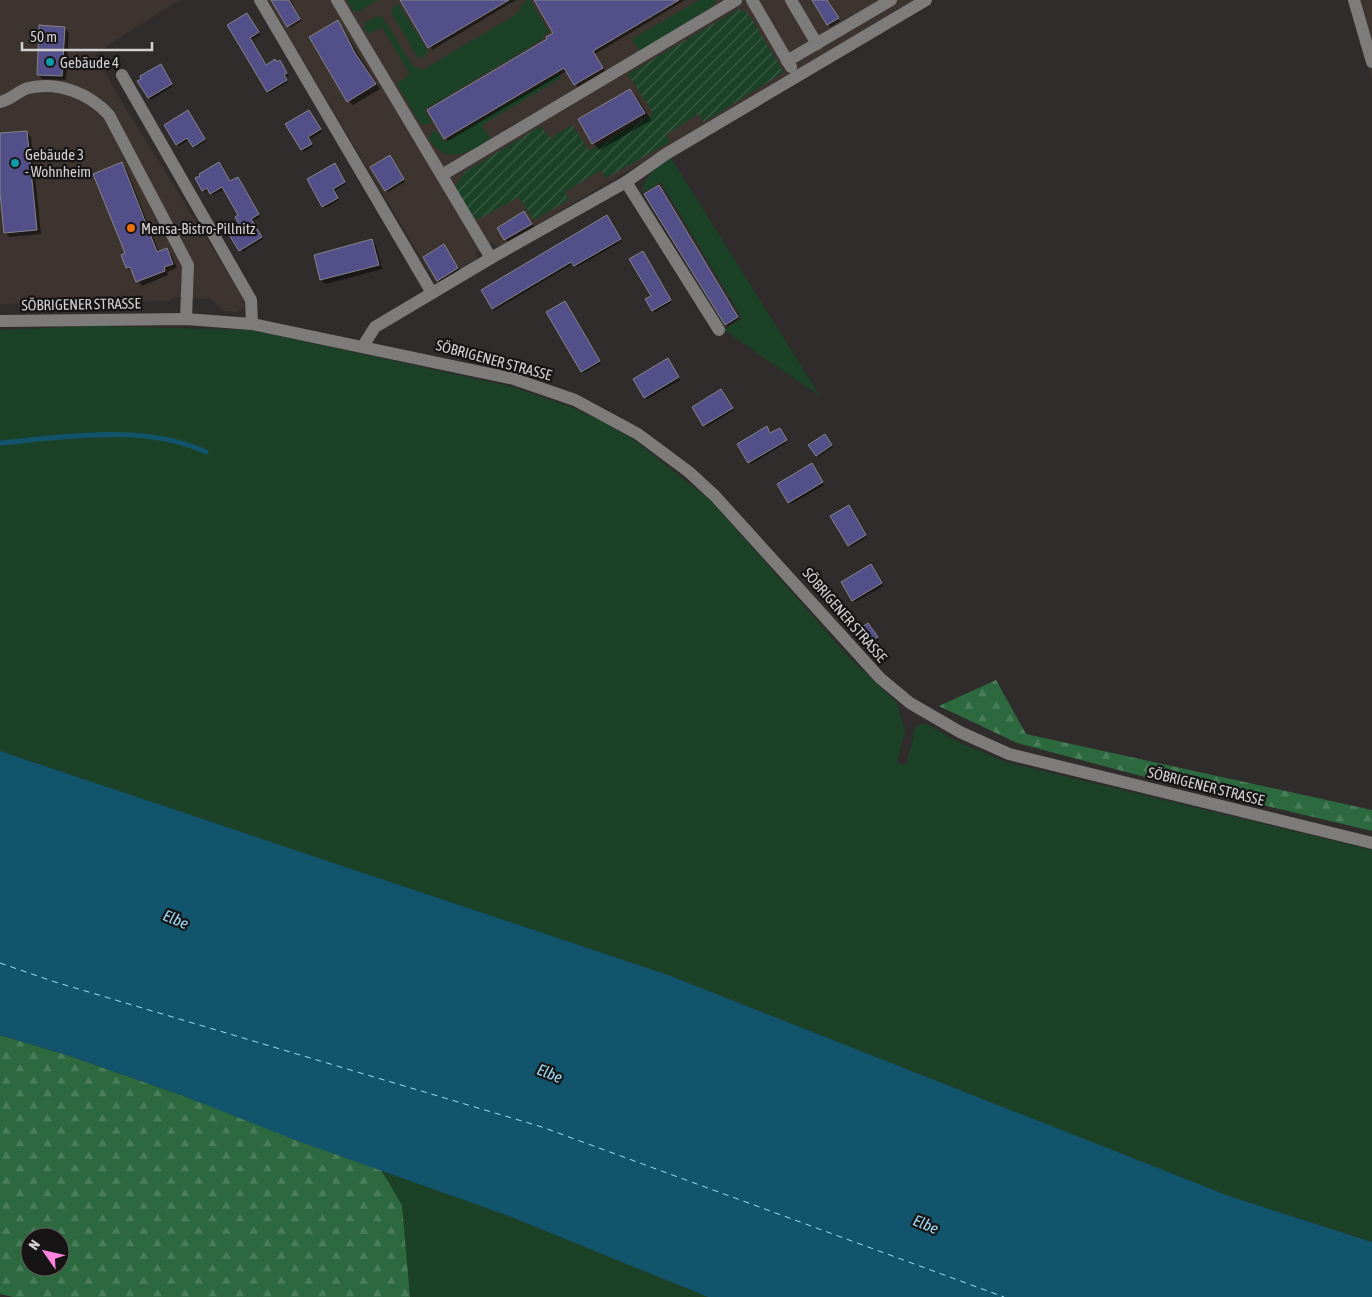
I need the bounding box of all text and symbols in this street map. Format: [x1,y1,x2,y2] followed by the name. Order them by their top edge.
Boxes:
[22,20,152,52] scale bar
[30,28,57,45] text: 50 m
[60,54,119,71] place label: Gebäude 4
[44,56,56,68] marker: Gebäude 4
[25,146,91,180] place label: Gebäude 3 - Wohnheim
[9,157,21,169] marker: Gebäude 3 - Wohnheim
[141,220,256,237] place label: Mensa-Bistro-Pillnitz
[125,222,137,234] marker: Mensa-Bistro-Pillnitz
[21,294,141,314] street label: SÖBRIGENER STRASSE
[434,336,554,384] street label: SÖBRIGENER STRASSE
[799,564,891,666] street label: SÖBRIGENER STRASSE
[1146,763,1267,809] street label: SÖBRIGENER STRASSE
[161,906,191,932] water label: Elbe
[535,1060,565,1086] water label: Elbe
[911,1211,941,1237] water label: Elbe
[20,1227,70,1277] north arrow
[25,1237,43,1253] text: N

